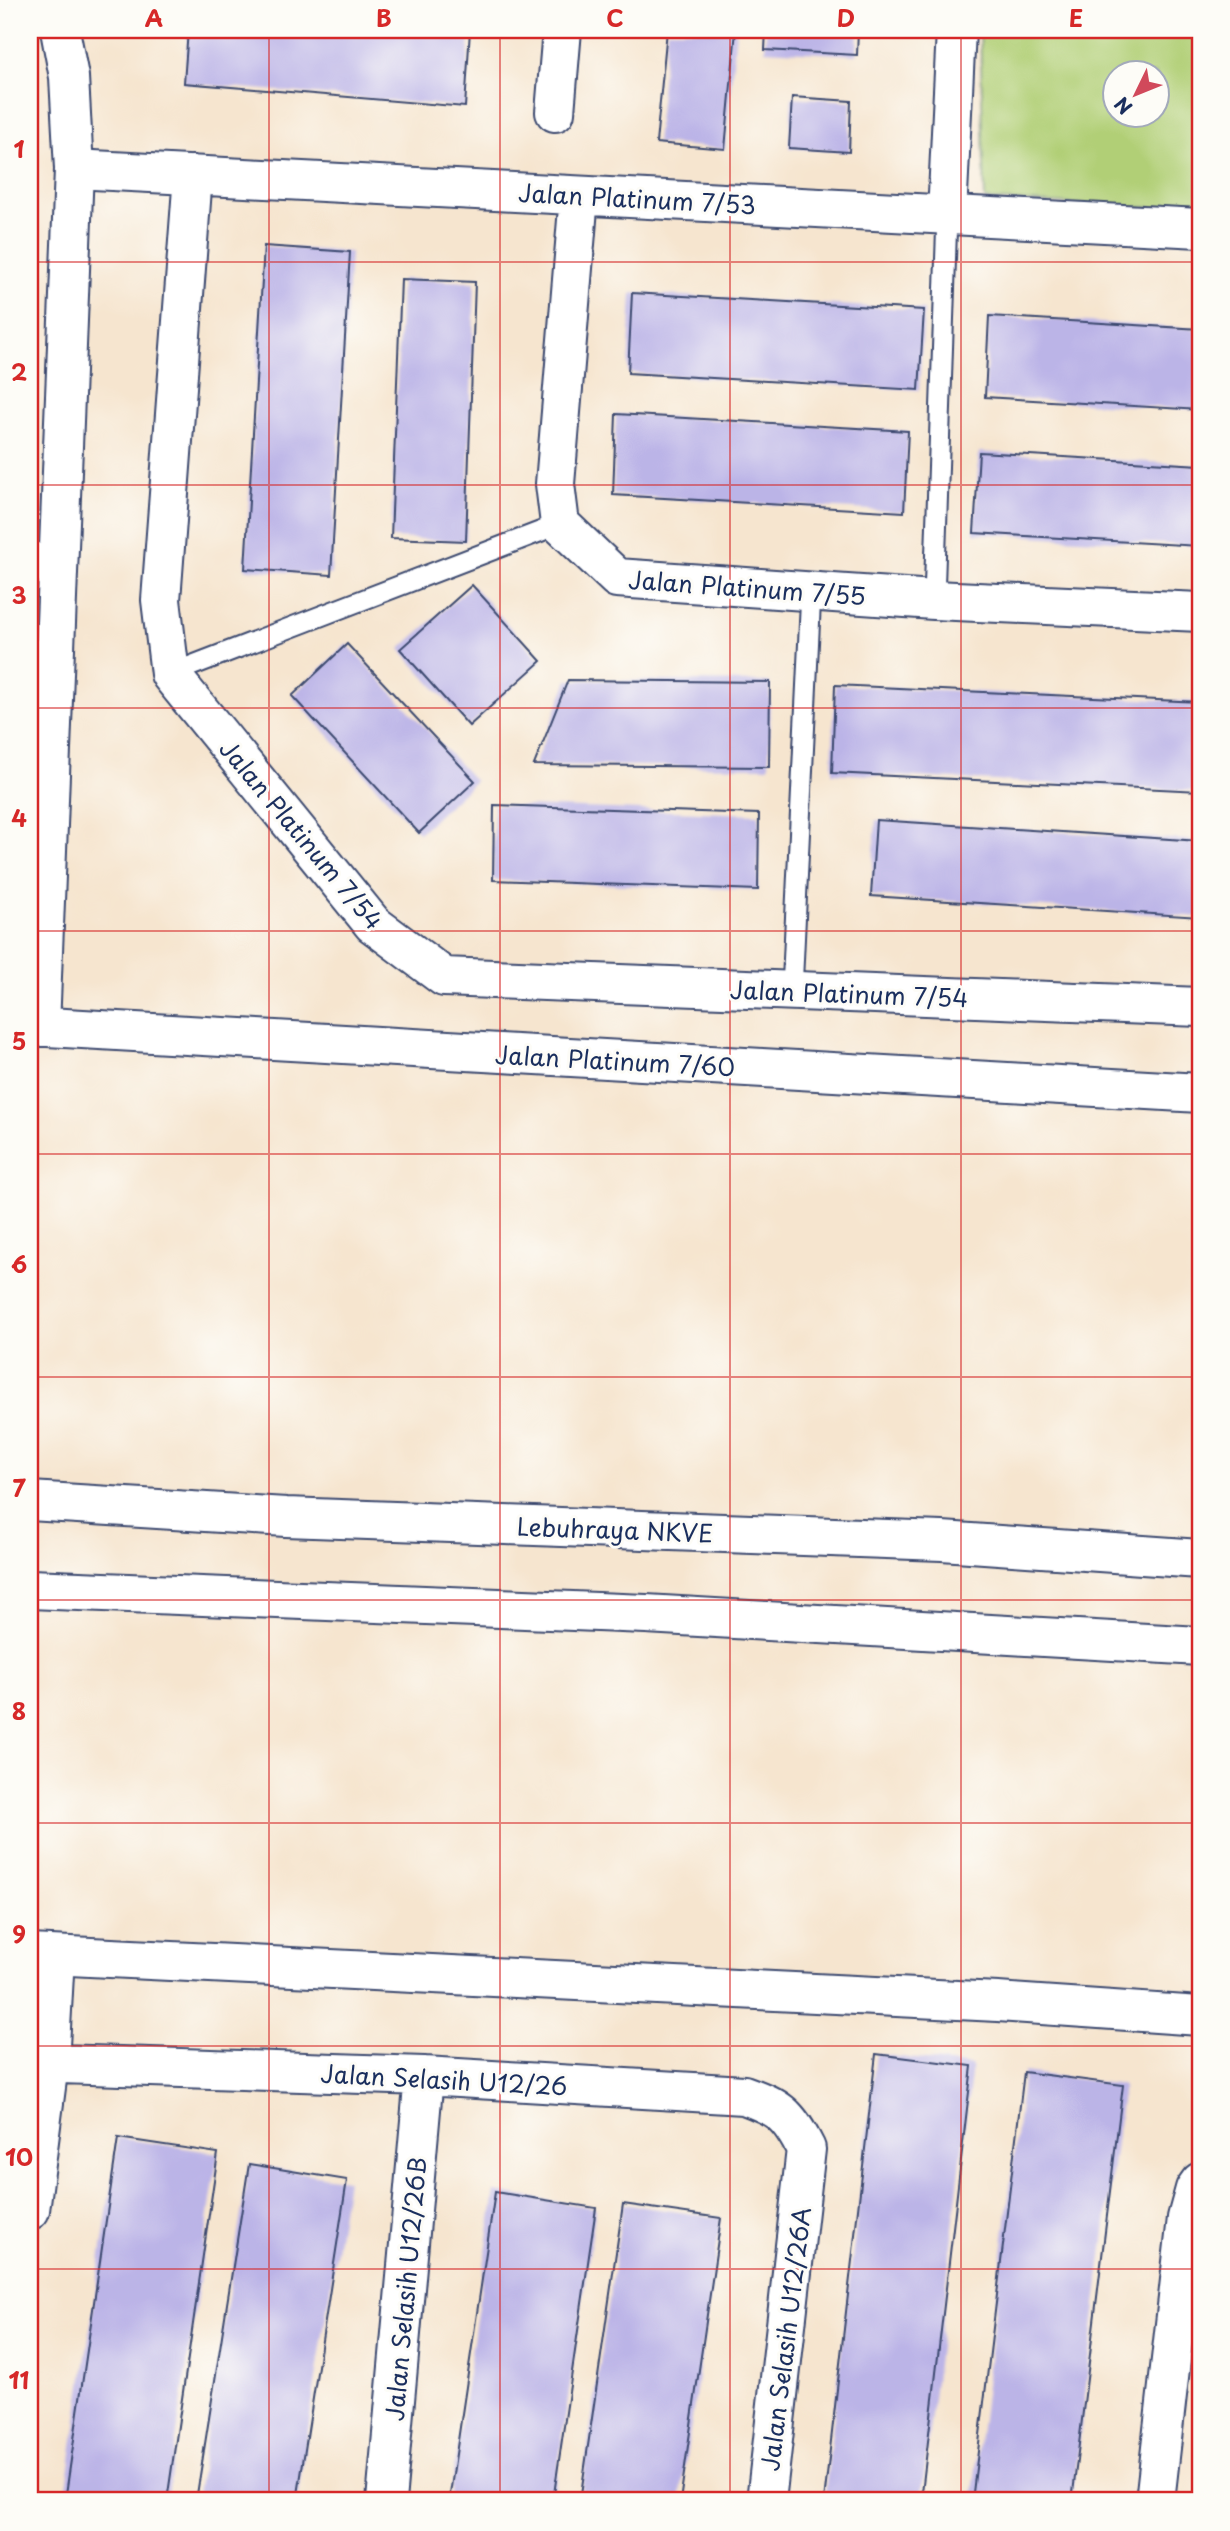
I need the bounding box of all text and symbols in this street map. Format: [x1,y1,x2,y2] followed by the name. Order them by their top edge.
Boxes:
[145,0,163,35] text: A
[376,0,392,35] text: B
[606,0,624,35] text: C
[837,0,855,35] text: D
[1069,0,1083,35] text: E
[1100,60,1170,130] north arrow
[1107,91,1138,121] text: N
[14,131,25,166] text: 1
[517,174,757,222] street label: Jalan Platinum 7/53
[11,354,27,389] text: 2
[627,561,867,613] street label: Jalan Platinum 7/55
[11,577,27,612] text: 3
[212,731,392,937] street label: Jalan Platinum 7/54
[11,800,27,835] text: 4
[729,971,969,1015] street label: Jalan Platinum 7/54
[12,1023,26,1058] text: 5
[494,1036,736,1084] street label: Jalan Platinum 7/60
[11,1246,27,1281] text: 6
[12,1470,26,1505] text: 7
[516,1508,714,1550] street label: Lebuhraya NKVE
[12,1693,26,1728] text: 8
[12,1916,26,1951] text: 9
[320,2055,568,2103] street label: Jalan Selasih U12/26
[5,2139,33,2174] text: 10
[376,2155,434,2423] street label: Jalan Selasih U12/26B
[751,2205,819,2473] street label: Jalan Selasih U12/26A
[9,2362,30,2397] text: 11

